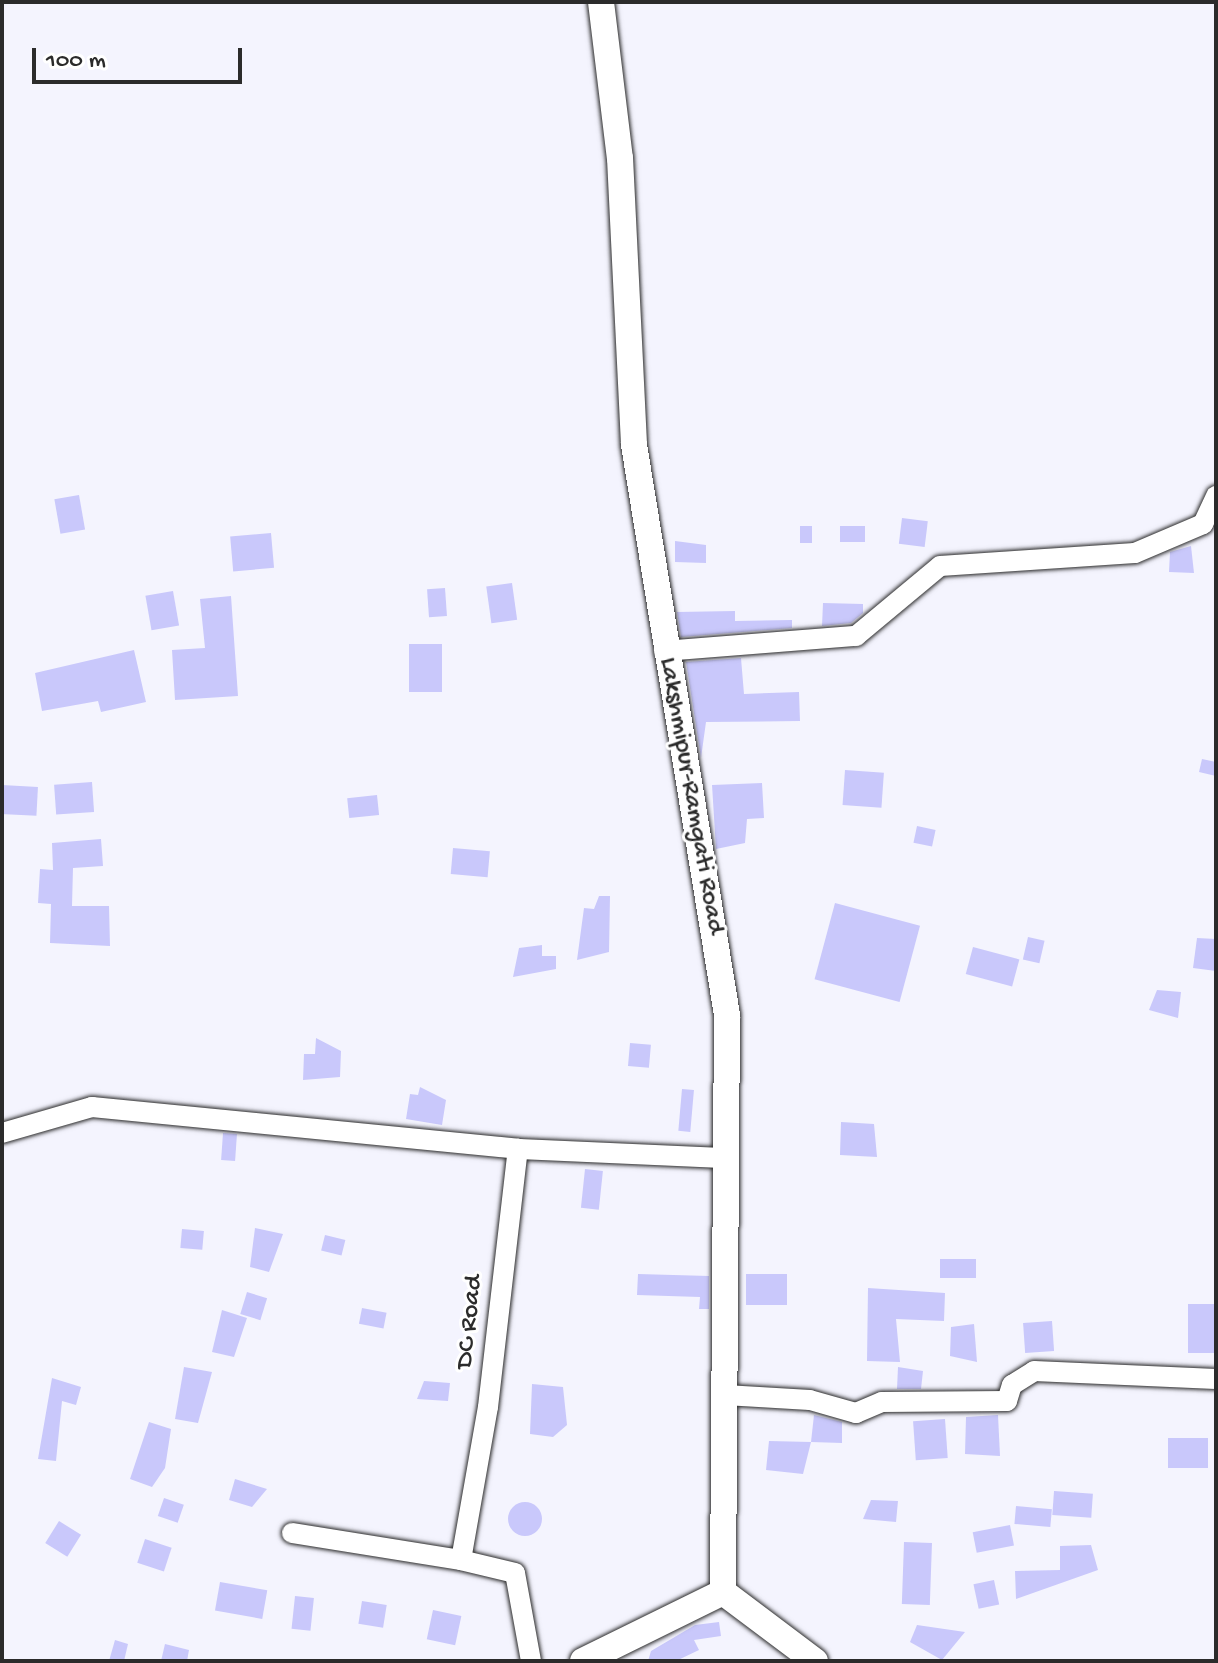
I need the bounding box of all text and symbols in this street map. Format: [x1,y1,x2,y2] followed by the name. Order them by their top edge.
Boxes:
[36,32,246,82] scale bar
[46,47,106,76] text: 100 m
[650,655,730,937] street label: Lakshmipur-Ramgati Road
[451,1274,491,1370] street label: DC Road

